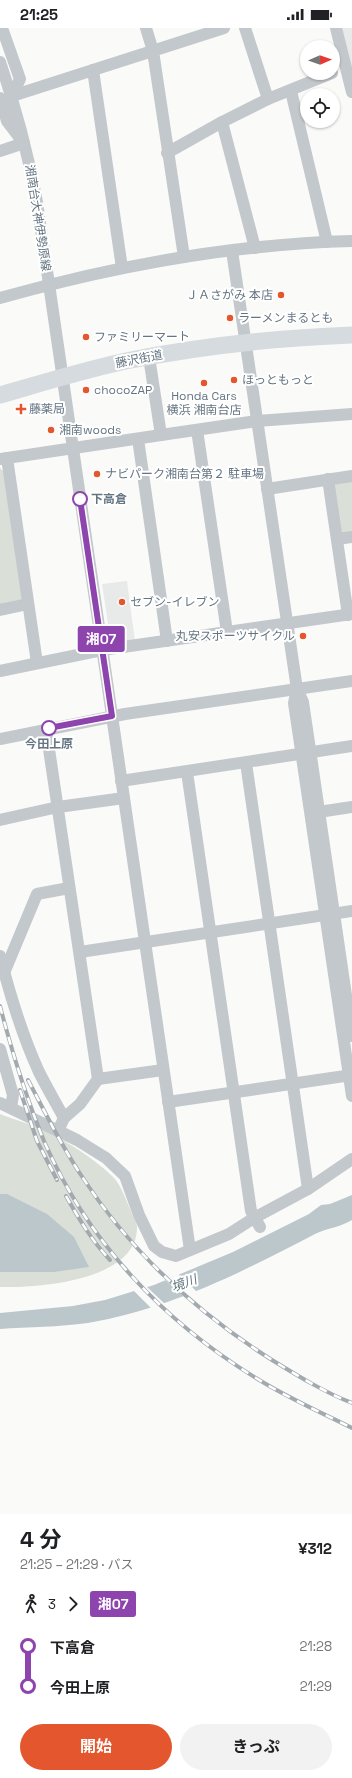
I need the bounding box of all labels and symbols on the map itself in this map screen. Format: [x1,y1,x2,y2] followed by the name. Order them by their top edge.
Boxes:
[300,40,340,80] north arrow
[22,163,54,273] street label: 湘南台大神伊勢原線
[186,287,273,303] place label: ＪＡさがみ 本店
[276,290,286,300] marker: ＪＡさがみ 本店
[238,310,334,326] place label: ラーメンまるとも
[225,313,235,323] marker: ラーメンまるとも
[94,329,190,345] place label: ファミリーマート
[81,332,91,342] marker: ファミリーマート
[114,347,164,371] street label: 藤沢街道
[242,372,314,388] place label: ほっともっと
[229,375,239,385] marker: ほっともっと
[199,378,209,388] marker: Honda Cars 横浜 湘南台店
[94,382,152,398] place label: chocoZAP
[81,385,91,395] marker: chocoZAP
[166,388,242,418] place label: Honda Cars 横浜 湘南台店
[29,401,65,417] place label: 藤薬局
[16,404,26,414] marker: 藤薬局
[59,422,121,438] place label: 湘南woods
[46,425,56,435] marker: 湘南woods
[105,466,264,482] place label: ナビパーク湘南台第２ 駐車場
[92,469,102,479] marker: ナビパーク湘南台第２ 駐車場
[72,491,88,507] marker: 下高倉
[91,491,127,507] place label: 下高倉
[130,594,219,610] place label: セブン-イレブン
[117,597,127,607] marker: セブン-イレブン
[78,626,124,652] line badge: 湘07
[176,628,295,644] place label: 丸安スポーツサイクル
[298,631,308,641] marker: 丸安スポーツサイクル
[41,720,57,736] marker: 今田上原
[25,736,73,752] place label: 今田上原
[169,1270,201,1295] water label: 境川

